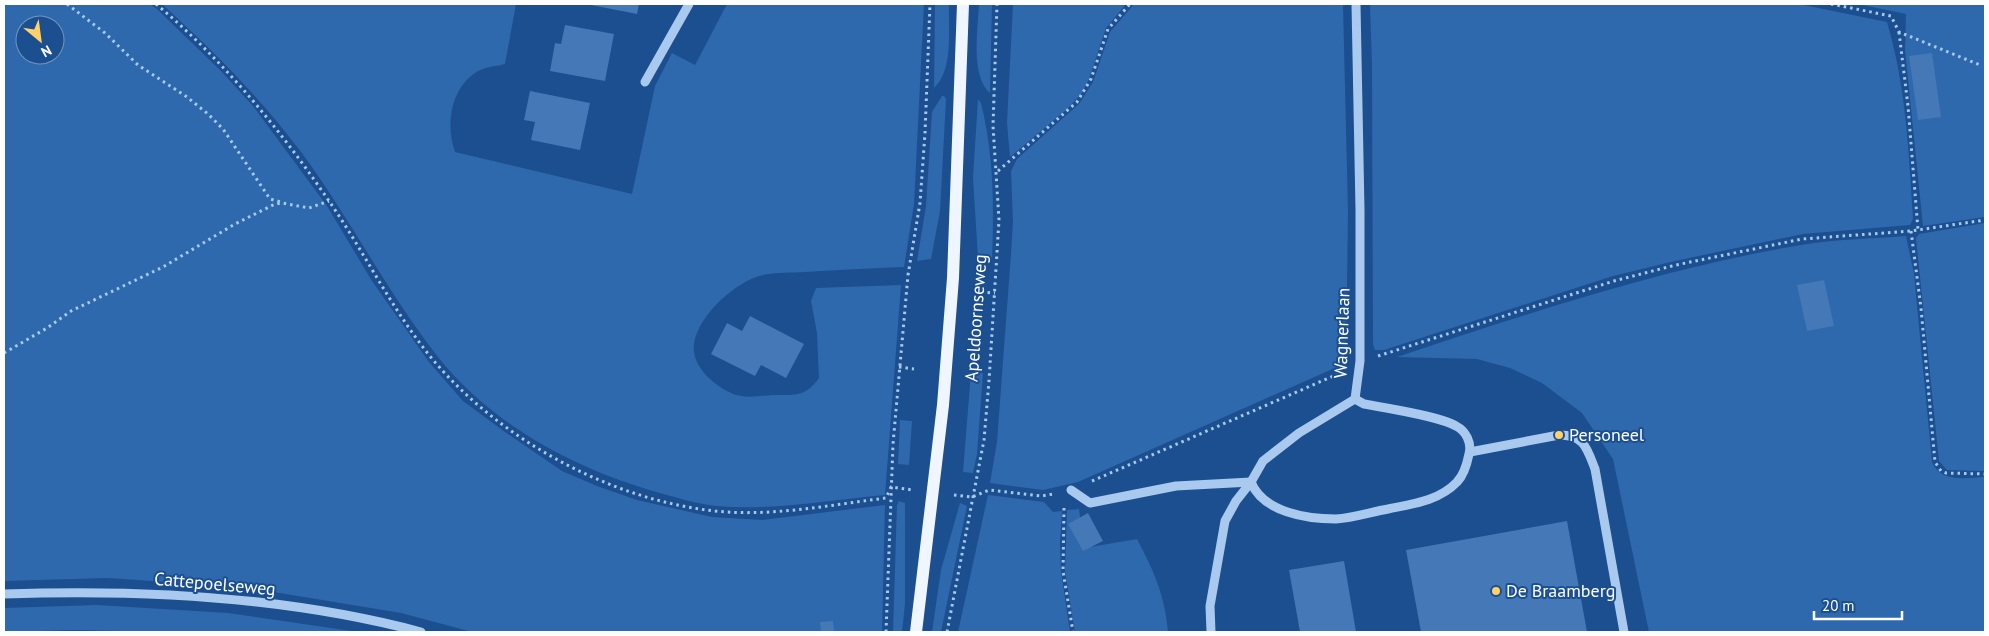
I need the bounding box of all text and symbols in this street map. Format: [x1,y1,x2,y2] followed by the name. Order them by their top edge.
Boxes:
[15,15,65,65] north arrow
[38,41,55,61] text: N
[960,253,991,383] street label: Apeldoornseweg
[1328,287,1355,379] street label: Wagnerlaan
[1569,423,1645,446] place label: Personeel
[1553,429,1565,441] marker: Personeel
[153,567,277,600] street label: Cattepoelseweg
[1506,579,1615,602] place label: De Braamberg
[1490,585,1502,597] marker: De Braamberg
[1814,588,1902,620] scale bar
[1822,596,1855,615] text: 20 m

